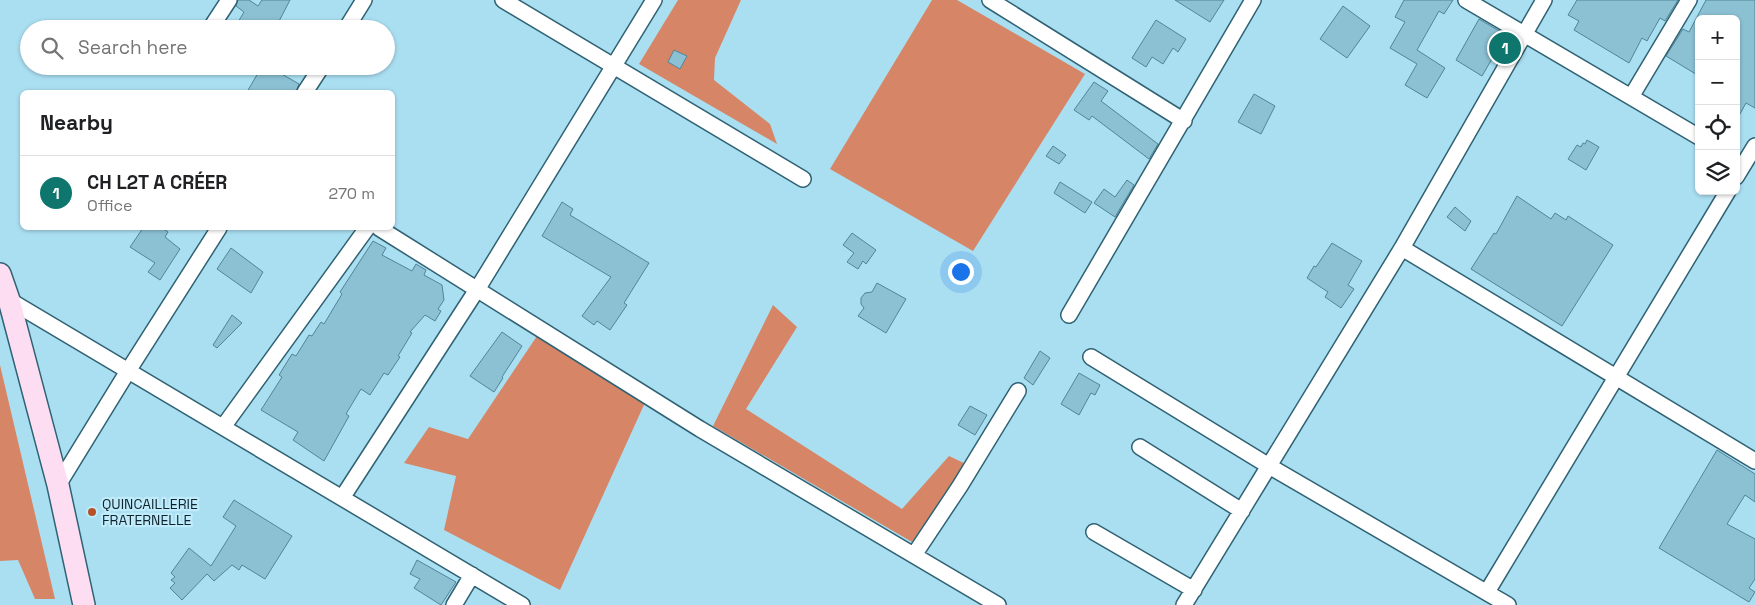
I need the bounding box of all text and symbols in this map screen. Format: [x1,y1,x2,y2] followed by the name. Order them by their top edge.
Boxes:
[1695,15,1740,195] map controls
[1695,15,1740,60] button: +
[20,20,395,75] search box
[1489,29,1521,67] pin: 1
[38,34,66,62] icon: search
[78,35,188,60] text: Search here
[1695,60,1740,105] button: −
[1695,105,1740,150] button: locate
[40,109,113,136] text: Nearby
[1695,150,1740,195] button: layers
[87,170,227,195] text: CH L2T A CRÉER
[52,183,60,204] text: 1
[328,183,375,204] text: 270 m
[87,195,133,216] text: Office
[948,259,974,285] your location
[102,495,198,529] place label: QUINCAILLERIE FRATERNELLE
[86,506,98,518] marker: QUINCAILLERIE FRATERNELLE

